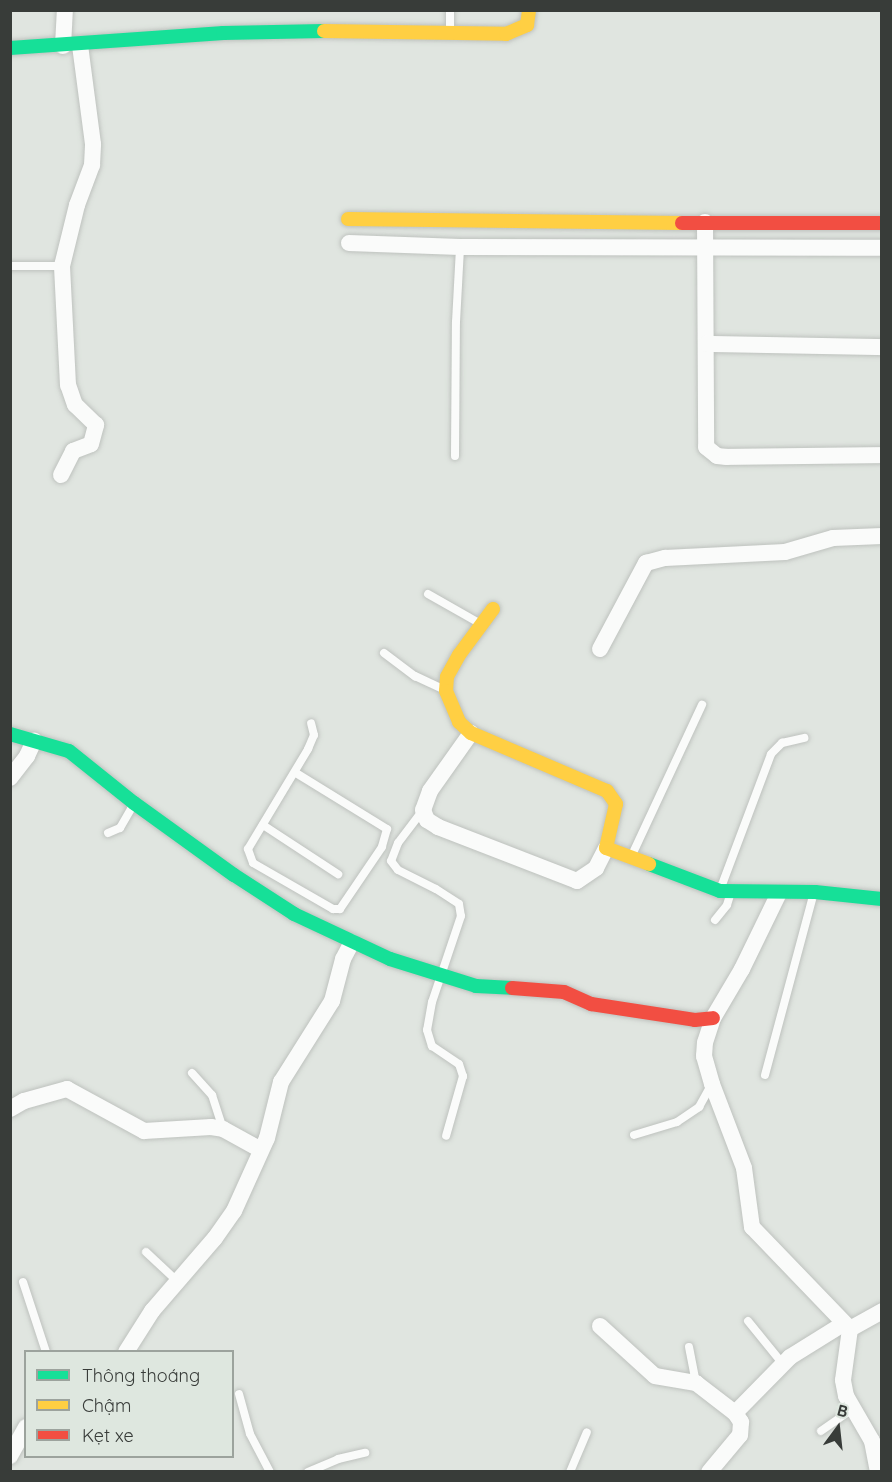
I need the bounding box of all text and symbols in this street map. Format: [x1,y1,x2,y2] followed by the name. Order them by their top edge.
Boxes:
[24,1350,234,1458] legend
[82,1364,200,1387] text: Thông thoáng
[82,1394,131,1417] text: Chậm
[808,1398,868,1458] north arrow
[835,1400,850,1422] text: B
[82,1424,134,1447] text: Kẹt xe

